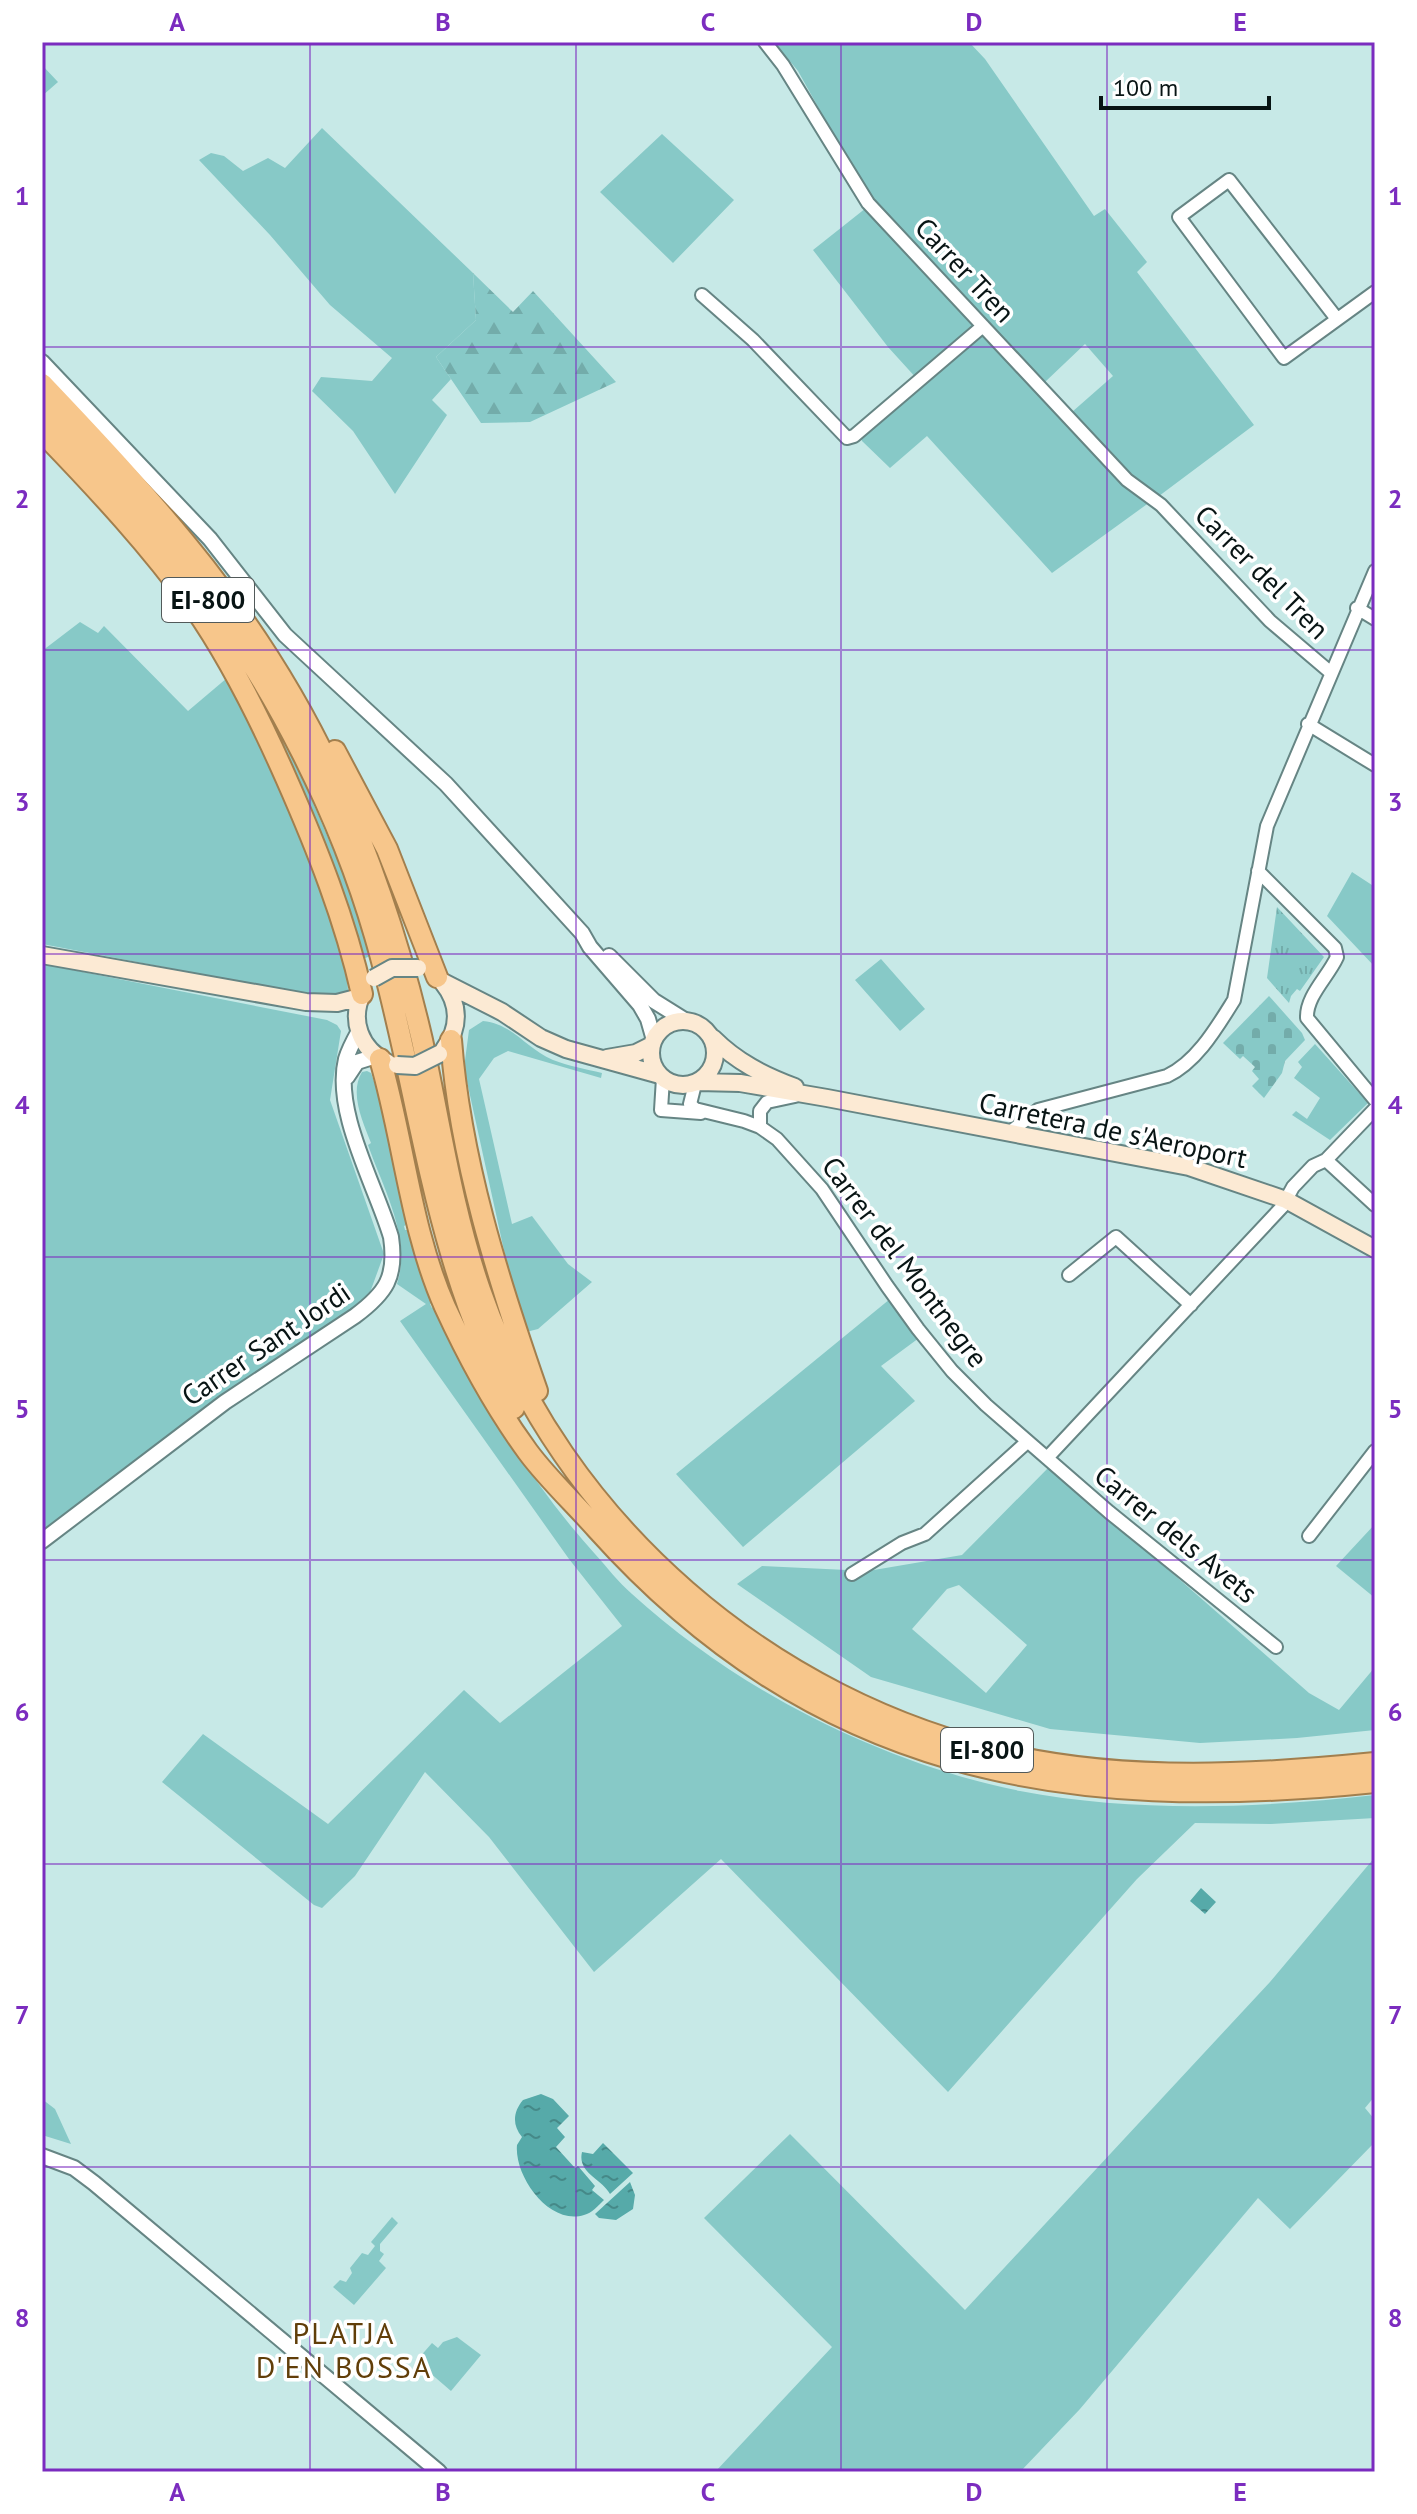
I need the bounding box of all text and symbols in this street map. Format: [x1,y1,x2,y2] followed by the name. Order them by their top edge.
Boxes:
[169,5,185,38] text: A
[435,5,451,38] text: B
[701,5,715,38] text: C
[966,5,982,38] text: D
[1233,5,1247,38] text: E
[1101,60,1269,110] scale bar
[1113,72,1178,103] text: 100 m
[15,179,29,212] text: 1
[1388,179,1402,212] text: 1
[907,209,1023,330] street label: Carrer Tren
[15,482,29,515] text: 2
[1388,482,1402,515] text: 2
[1187,497,1337,647] street label: Carrer del Tren
[162,578,254,622] road number: EI-800
[15,785,29,818] text: 3
[1388,785,1402,818] text: 3
[976,1083,1251,1176] street label: Carretera de s'Aeroport
[15,1088,30,1121] text: 4
[1388,1088,1403,1121] text: 4
[814,1149,997,1374] street label: Carrer del Montnegre
[174,1273,357,1414] street label: Carrer Sant Jordi
[15,1392,29,1425] text: 5
[1388,1392,1402,1425] text: 5
[1087,1456,1266,1611] street label: Carrer dels Avets
[15,1695,29,1728] text: 6
[1388,1695,1402,1728] text: 6
[941,1728,1033,1772] road number: EI-800
[15,1998,29,2031] text: 7
[1388,1998,1402,2031] text: 7
[15,2301,29,2334] text: 8
[1388,2301,1402,2334] text: 8
[256,2313,432,2386] district label: PLATJA D'EN BOSSA
[169,2475,185,2508] text: A
[435,2475,451,2508] text: B
[701,2475,715,2508] text: C
[966,2475,982,2508] text: D
[1233,2475,1247,2508] text: E

